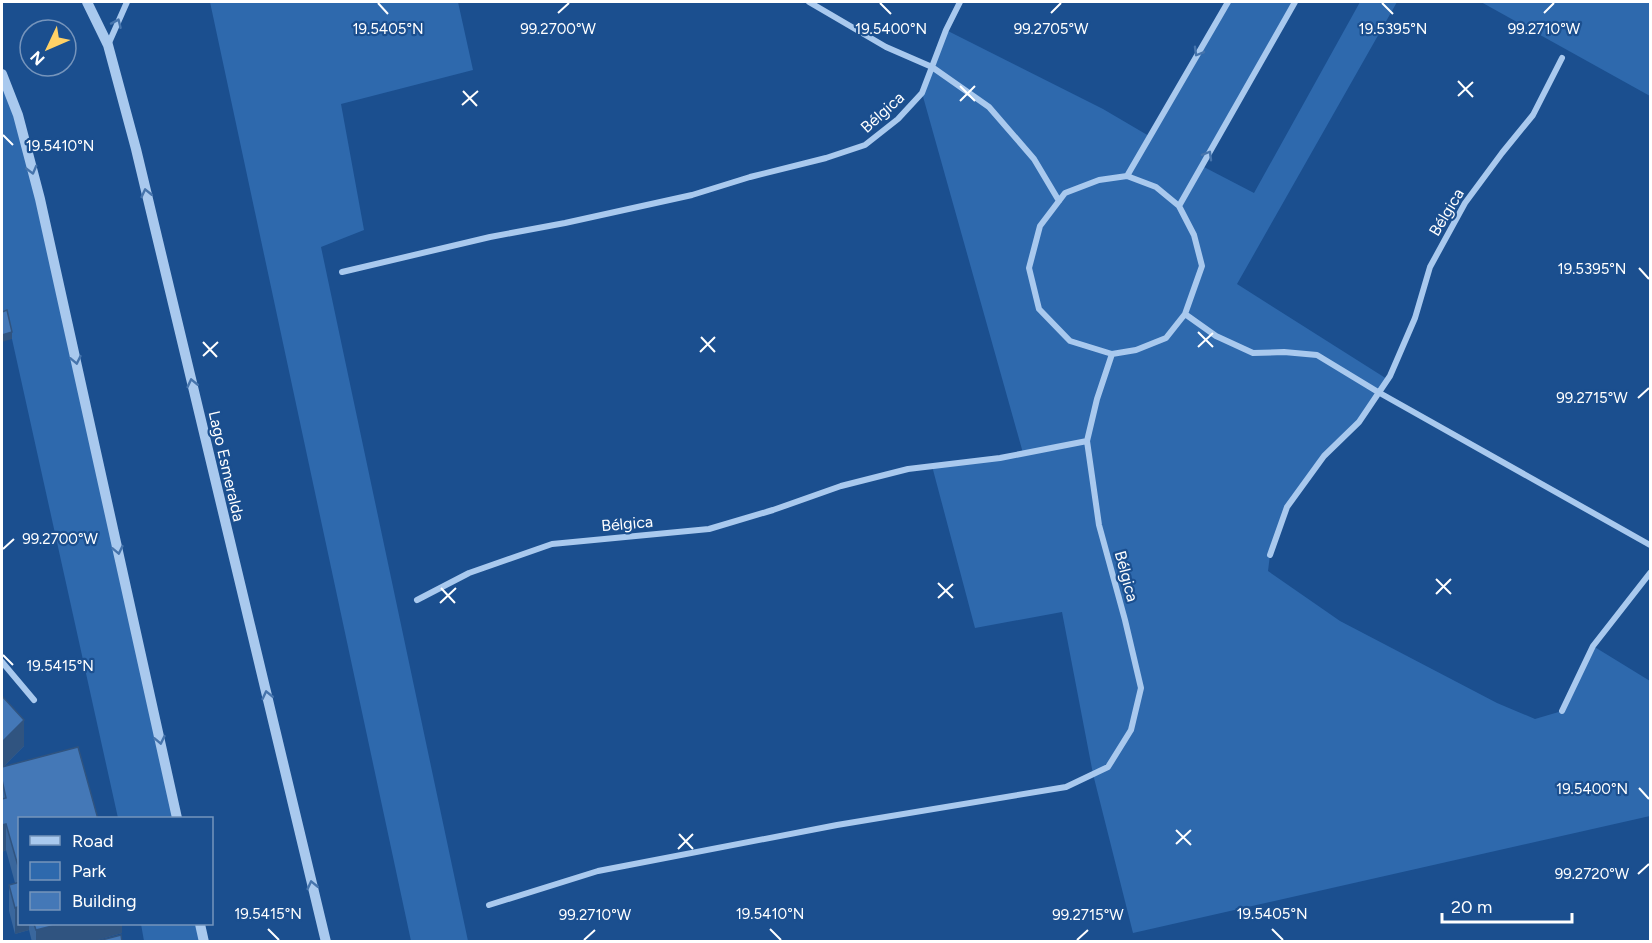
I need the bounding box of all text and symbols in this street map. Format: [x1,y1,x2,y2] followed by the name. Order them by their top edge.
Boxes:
[18,18,78,78] north arrow
[110,19,122,30] one-way arrow
[352,20,424,38] text: 19.5405°N
[520,20,596,38] text: 99.2700°W
[855,20,927,38] text: 19.5400°N
[1014,20,1089,38] text: 99.2705°W
[1359,20,1427,38] text: 19.5395°N
[1508,20,1581,38] text: 99.2710°W
[1194,46,1206,56] one-way arrow
[26,47,49,69] text: N
[857,88,908,137] street label: Bélgica
[26,137,94,155] text: 19.5410°N
[1200,151,1212,161] one-way arrow
[25,164,38,174] one-way arrow
[1425,185,1468,239] street label: Bélgica
[141,188,154,198] one-way arrow
[1558,260,1626,278] text: 19.5395°N
[68,354,81,364] one-way arrow
[186,378,199,388] one-way arrow
[1556,389,1628,407] text: 99.2715°W
[205,409,248,523] street label: Lago Esmeralda
[600,512,654,535] street label: Bélgica
[22,530,98,548] text: 99.2700°W
[110,545,123,555] one-way arrow
[1111,549,1142,604] street label: Bélgica
[26,657,94,675] text: 19.5415°N
[261,690,274,700] one-way arrow
[152,735,165,745] one-way arrow
[1556,780,1628,798] text: 19.5400°N
[18,817,213,925] legend
[72,830,113,852] text: Road
[72,860,107,882] text: Park
[1555,865,1630,883] text: 99.2720°W
[306,880,319,890] one-way arrow
[1442,886,1572,924] scale bar
[72,890,137,912] text: Building
[1451,896,1492,918] text: 20 m
[234,905,302,923] text: 19.5415°N
[736,905,804,923] text: 19.5410°N
[1236,905,1308,923] text: 19.5405°N
[559,906,632,924] text: 99.2710°W
[1052,906,1124,924] text: 99.2715°W

